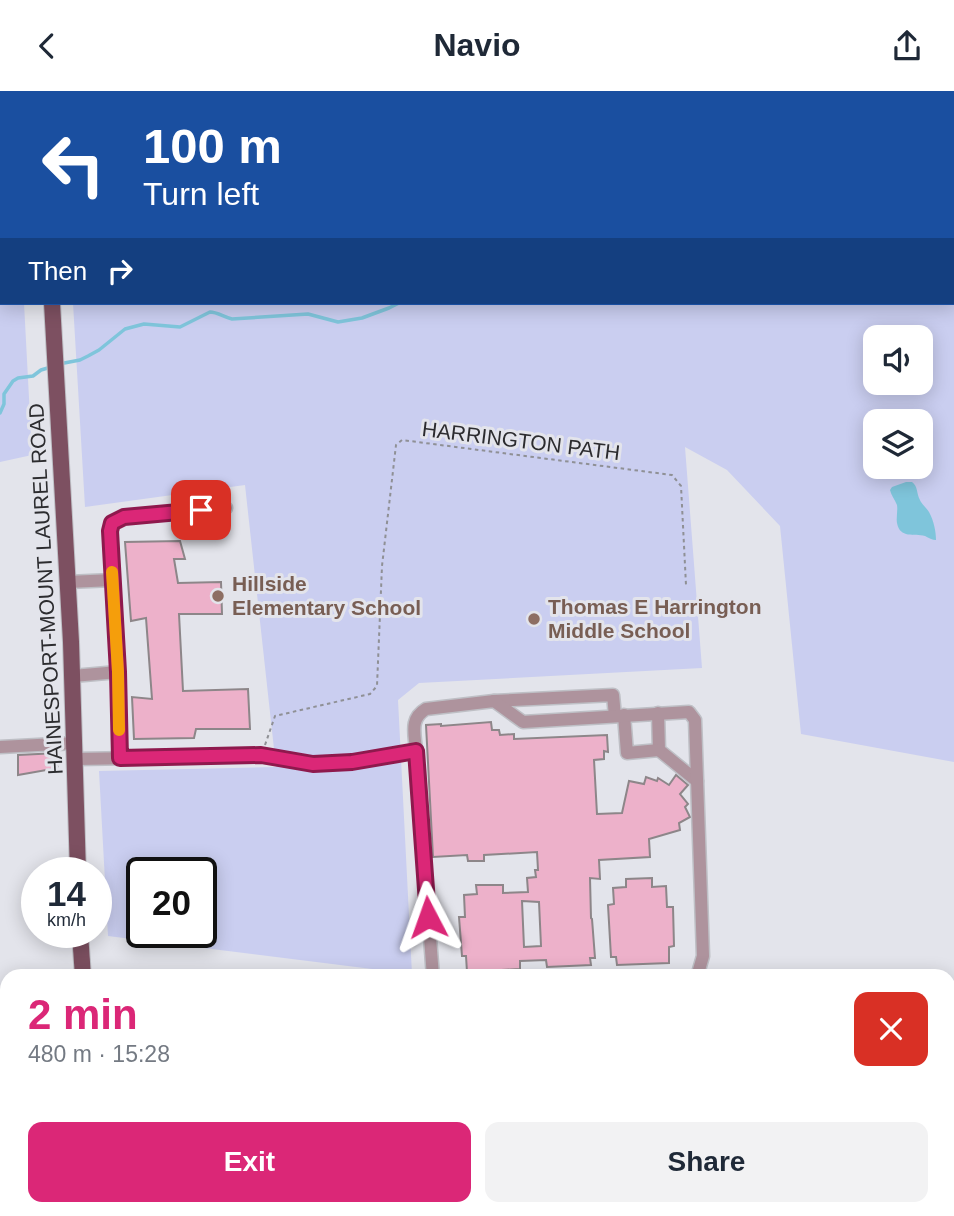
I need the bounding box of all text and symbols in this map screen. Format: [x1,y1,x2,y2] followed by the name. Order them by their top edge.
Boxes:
[28,27,66,65] icon: back
[433,27,521,63] text: Navio
[888,27,926,65] icon: share
[28,119,119,210] icon: left
[143,119,282,173] text: 100 m
[143,176,259,212] text: Turn left
[101,252,139,290] icon: right
[28,256,87,286] text: Then
[863,325,933,479] map controls
[863,325,933,395] button: sound
[24,403,67,775] street label: HAINESPORT-MOUNT LAUREL ROAD
[863,409,933,479] button: layers
[421,417,621,464] street label: HARRINGTON PATH
[171,480,231,540] pin
[182,491,220,529] icon: arrive
[232,572,421,619] place label: Hillside Elementary School
[210,588,226,604] marker: Hillside Elementary School
[548,595,762,642] place label: Thomas E Harrington Middle School
[526,611,542,627] marker: Thomas E Harrington Middle School
[126,857,217,948] speed limit sign: 20
[47,874,86,913] text: 14
[391,880,465,954] position arrow
[47,910,86,930] text: km/h
[28,991,138,1038] text: 2 min
[854,992,928,1066] button: close
[28,1041,170,1067] text: 480 m · 15:28
[28,1122,471,1202] button: Exit
[485,1122,928,1202] button: Share

